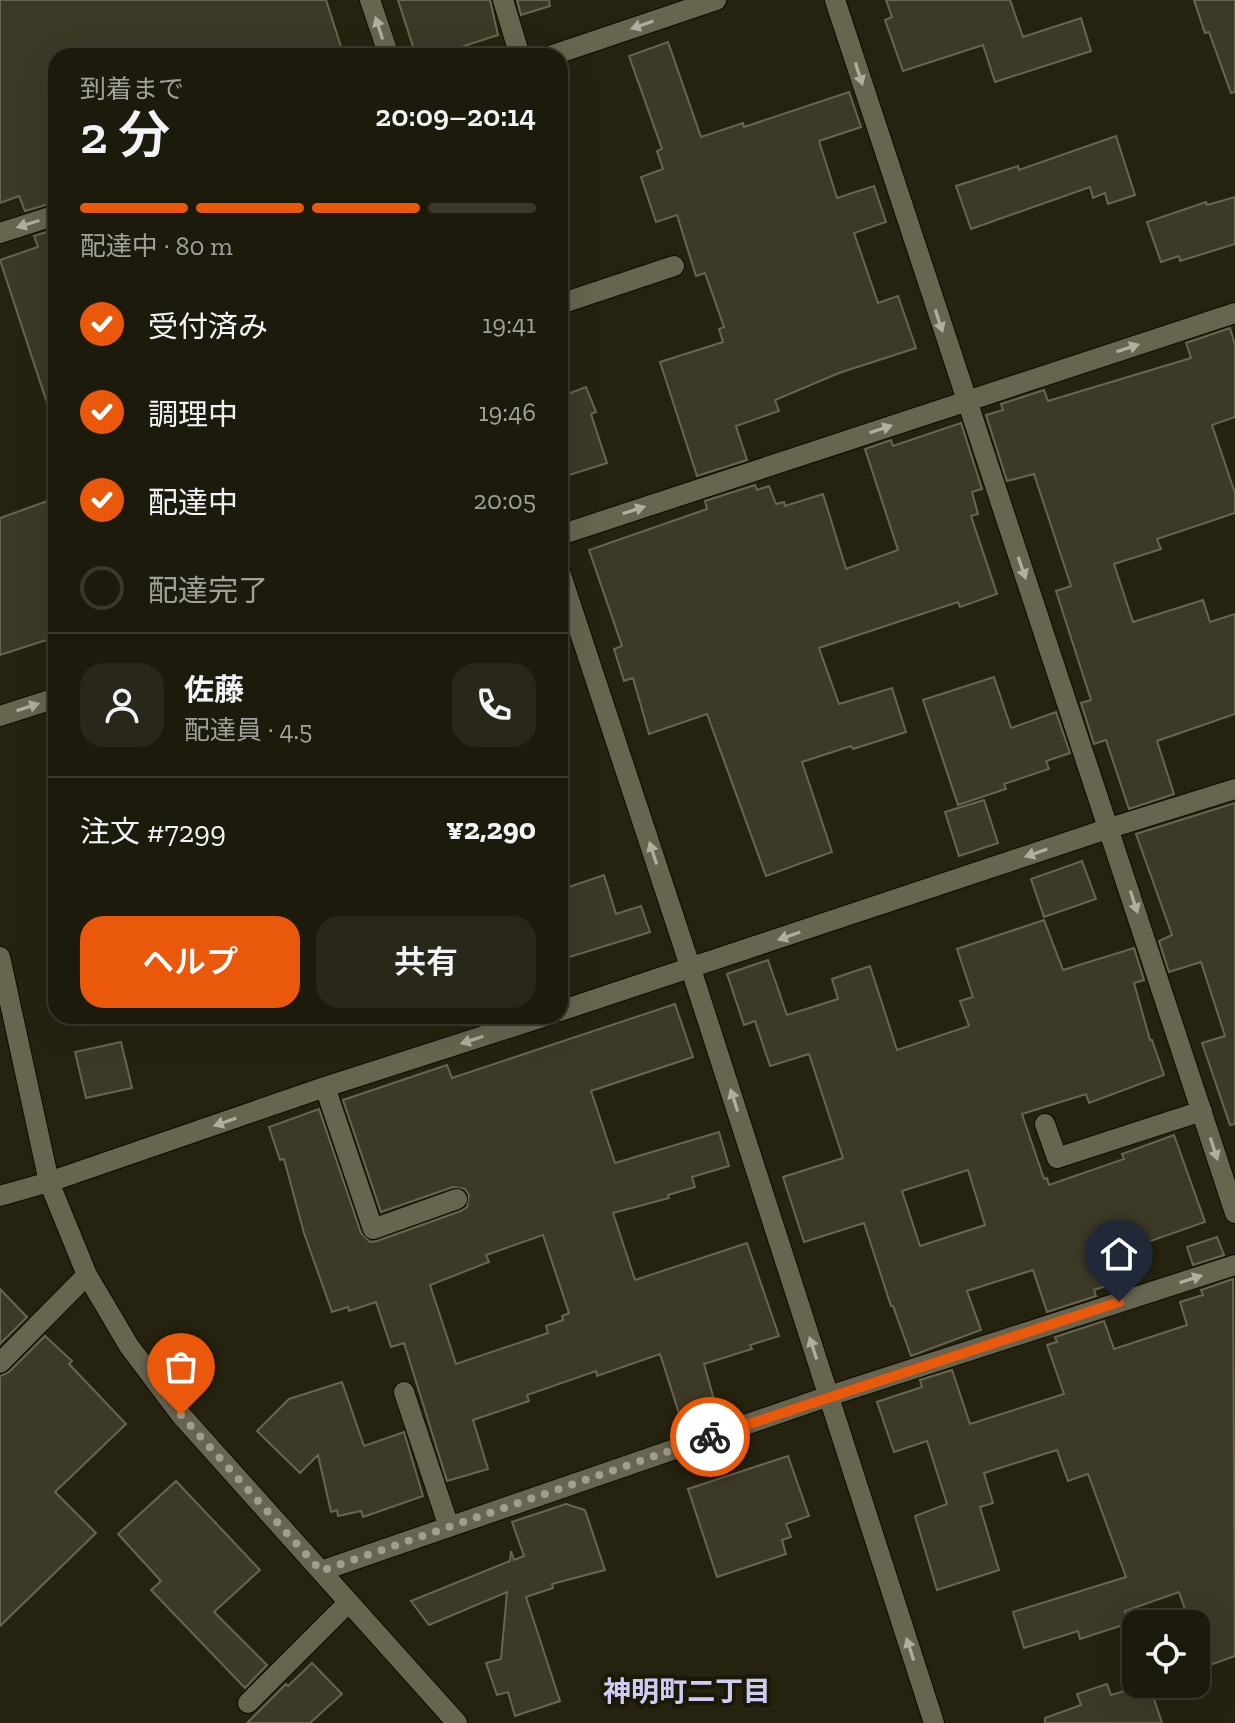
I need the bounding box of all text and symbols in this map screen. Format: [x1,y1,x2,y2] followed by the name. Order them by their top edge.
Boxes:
[373,16,385,40] one-way arrow
[629,19,653,31] one-way arrow
[853,63,866,87] one-way arrow
[80,73,184,105] text: 到着まで
[375,98,536,134] text: 20:09–20:14
[80,104,170,166] text: 2 分
[16,218,40,231] one-way arrow
[80,230,233,262] text: 配達中 · 80 m
[80,302,124,346] icon: check
[482,308,536,340] text: 19:41
[148,309,268,345] text: 受付済み
[934,310,946,334] one-way arrow
[1116,341,1140,353] one-way arrow
[80,390,124,434] icon: check
[479,396,536,428] text: 19:46
[148,397,238,433] text: 調理中
[869,422,893,434] one-way arrow
[80,478,124,522] icon: check
[474,484,536,516] text: 20:05
[148,485,238,521] text: 配達中
[622,504,646,516] one-way arrow
[1016,556,1028,580] one-way arrow
[148,573,268,609] text: 配達完了
[80,663,164,747] button: person
[452,663,536,747] button: phone
[184,672,244,708] text: 佐藤
[16,700,40,713] one-way arrow
[184,714,312,746] text: 配達員 · 4.5
[446,811,536,847] text: ¥2,290
[80,814,226,850] text: 注文 #7299
[646,841,659,865] one-way arrow
[1024,847,1048,859] one-way arrow
[1128,890,1141,914] one-way arrow
[80,916,300,1008] button: ヘルプ
[316,916,536,1008] button: 共有
[777,930,801,942] one-way arrow
[459,1034,483,1047] one-way arrow
[727,1088,739,1112] one-way arrow
[213,1116,237,1128] one-way arrow
[1209,1137,1221,1161] one-way arrow
[1085,1220,1153,1302] pin
[1097,1232,1141,1276] icon: home
[1180,1272,1204,1285] one-way arrow
[147,1333,215,1415] pin
[806,1336,819,1360] one-way arrow
[159,1345,203,1389] icon: bag
[670,1397,750,1477] courier
[688,1415,732,1459] icon: bike
[1122,1610,1210,1698] map controls
[1122,1610,1210,1698] button: locate
[903,1636,916,1660] one-way arrow
[603,1675,771,1708] district label: 神明町二丁目

